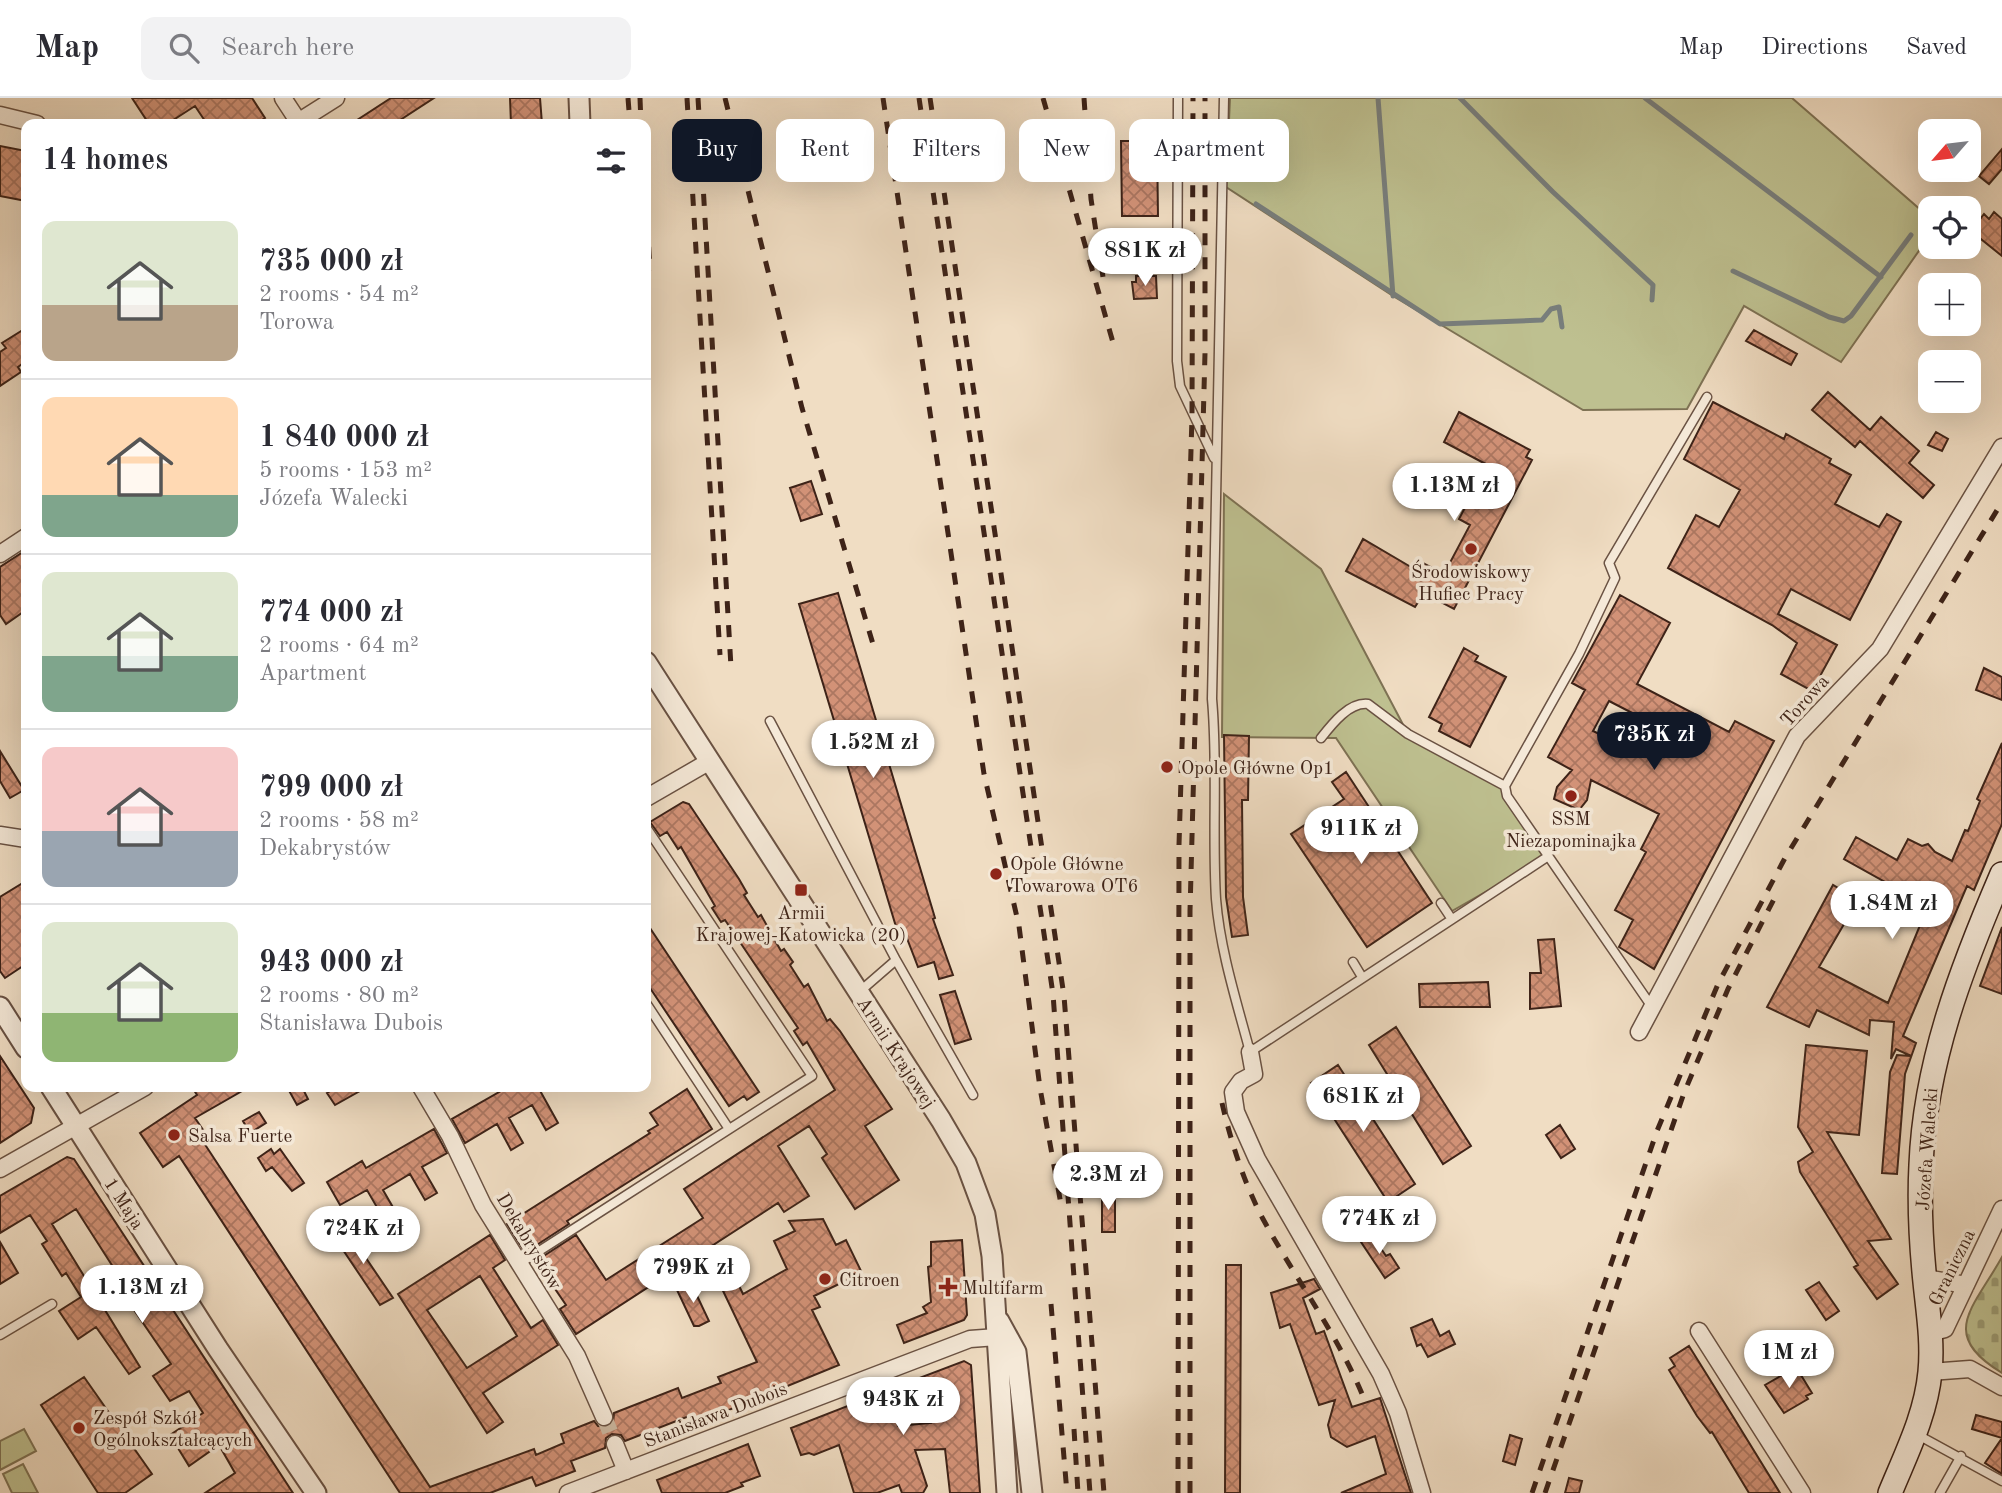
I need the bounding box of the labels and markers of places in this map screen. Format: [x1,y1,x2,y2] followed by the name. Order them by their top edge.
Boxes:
[1080,228,1210,288] pin: 881K zł
[1382,464,1526,523] pin: 1.13M zł
[1463,541,1479,557] marker: Środowiskowy Hufiec Pracy
[1411,559,1531,605] place label: Środowiskowy Hufiec Pracy
[1589,712,1719,772] pin: 735K zł
[801,720,945,780] pin: 1.52M zł
[1159,759,1175,775] marker: Opole Główne Op1
[1181,760,1334,779] place label: Opole Główne Op1
[1563,788,1579,804] marker: SSM Niezapominajka
[1296,806,1426,866] pin: 911K zł
[1506,811,1637,852] place label: SSM Niezapominajka
[1010,856,1139,897] place label: Opole Główne Towarowa OT6
[988,866,1004,882] marker: Opole Główne Towarowa OT6
[793,882,809,898] marker: Armii Krajowej-Katowicka (20)
[1820,882,1964,941] pin: 1.84M zł
[696,905,906,946] place label: Armii Krajowej-Katowicka (20)
[1298,1074,1428,1134] pin: 681K zł
[166,1127,182,1143] marker: Salsa Fuerte
[188,1128,292,1147] place label: Salsa Fuerte
[1043,1152,1173,1212] pin: 2.3M zł
[1314,1196,1444,1256] pin: 774K zł
[298,1206,428,1266] pin: 724K zł
[628,1246,758,1305] pin: 799K zł
[70,1266,214,1325] pin: 1.13M zł
[817,1271,833,1287] marker: Citroen
[839,1272,900,1291] place label: Citroen
[940,1279,956,1295] marker: Multifarm
[962,1280,1044,1299] place label: Multifarm
[1740,1330,1838,1390] pin: 1M zł
[838,1378,968,1437] pin: 943K zł
[93,1410,252,1451] place label: Zespół Szkół Ogólnokształcących
[71,1420,87,1436] marker: Zespół Szkół Ogólnokształcących

